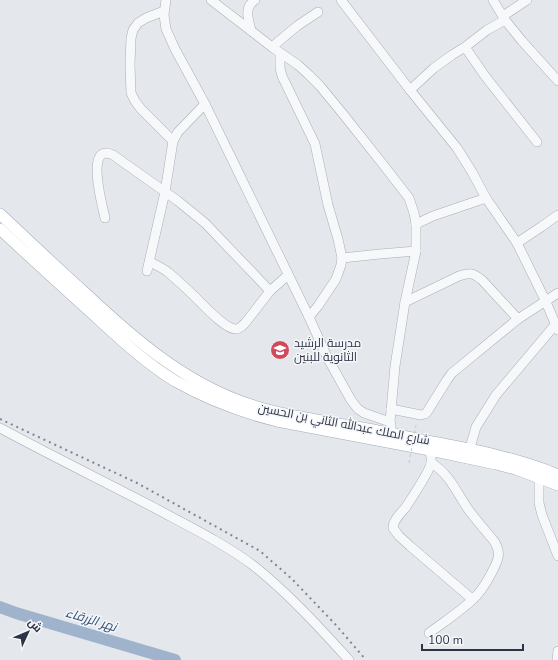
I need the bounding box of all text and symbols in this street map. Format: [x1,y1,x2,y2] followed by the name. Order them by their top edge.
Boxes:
[294,335,361,365] place label: مدرسة الرشيد الثانوية للبنين
[269,339,291,361] school or university icon: مدرسة الرشيد الثانوية للبنين
[256,399,431,450] street label: شارع الملك عبدالله الثاني بن الحسين
[63,604,120,637] water label: نهر الزرقاء
[8,612,48,652] north arrow
[25,615,45,636] text: ش
[422,626,523,652] scale bar
[428,632,463,648] text: 100 m

